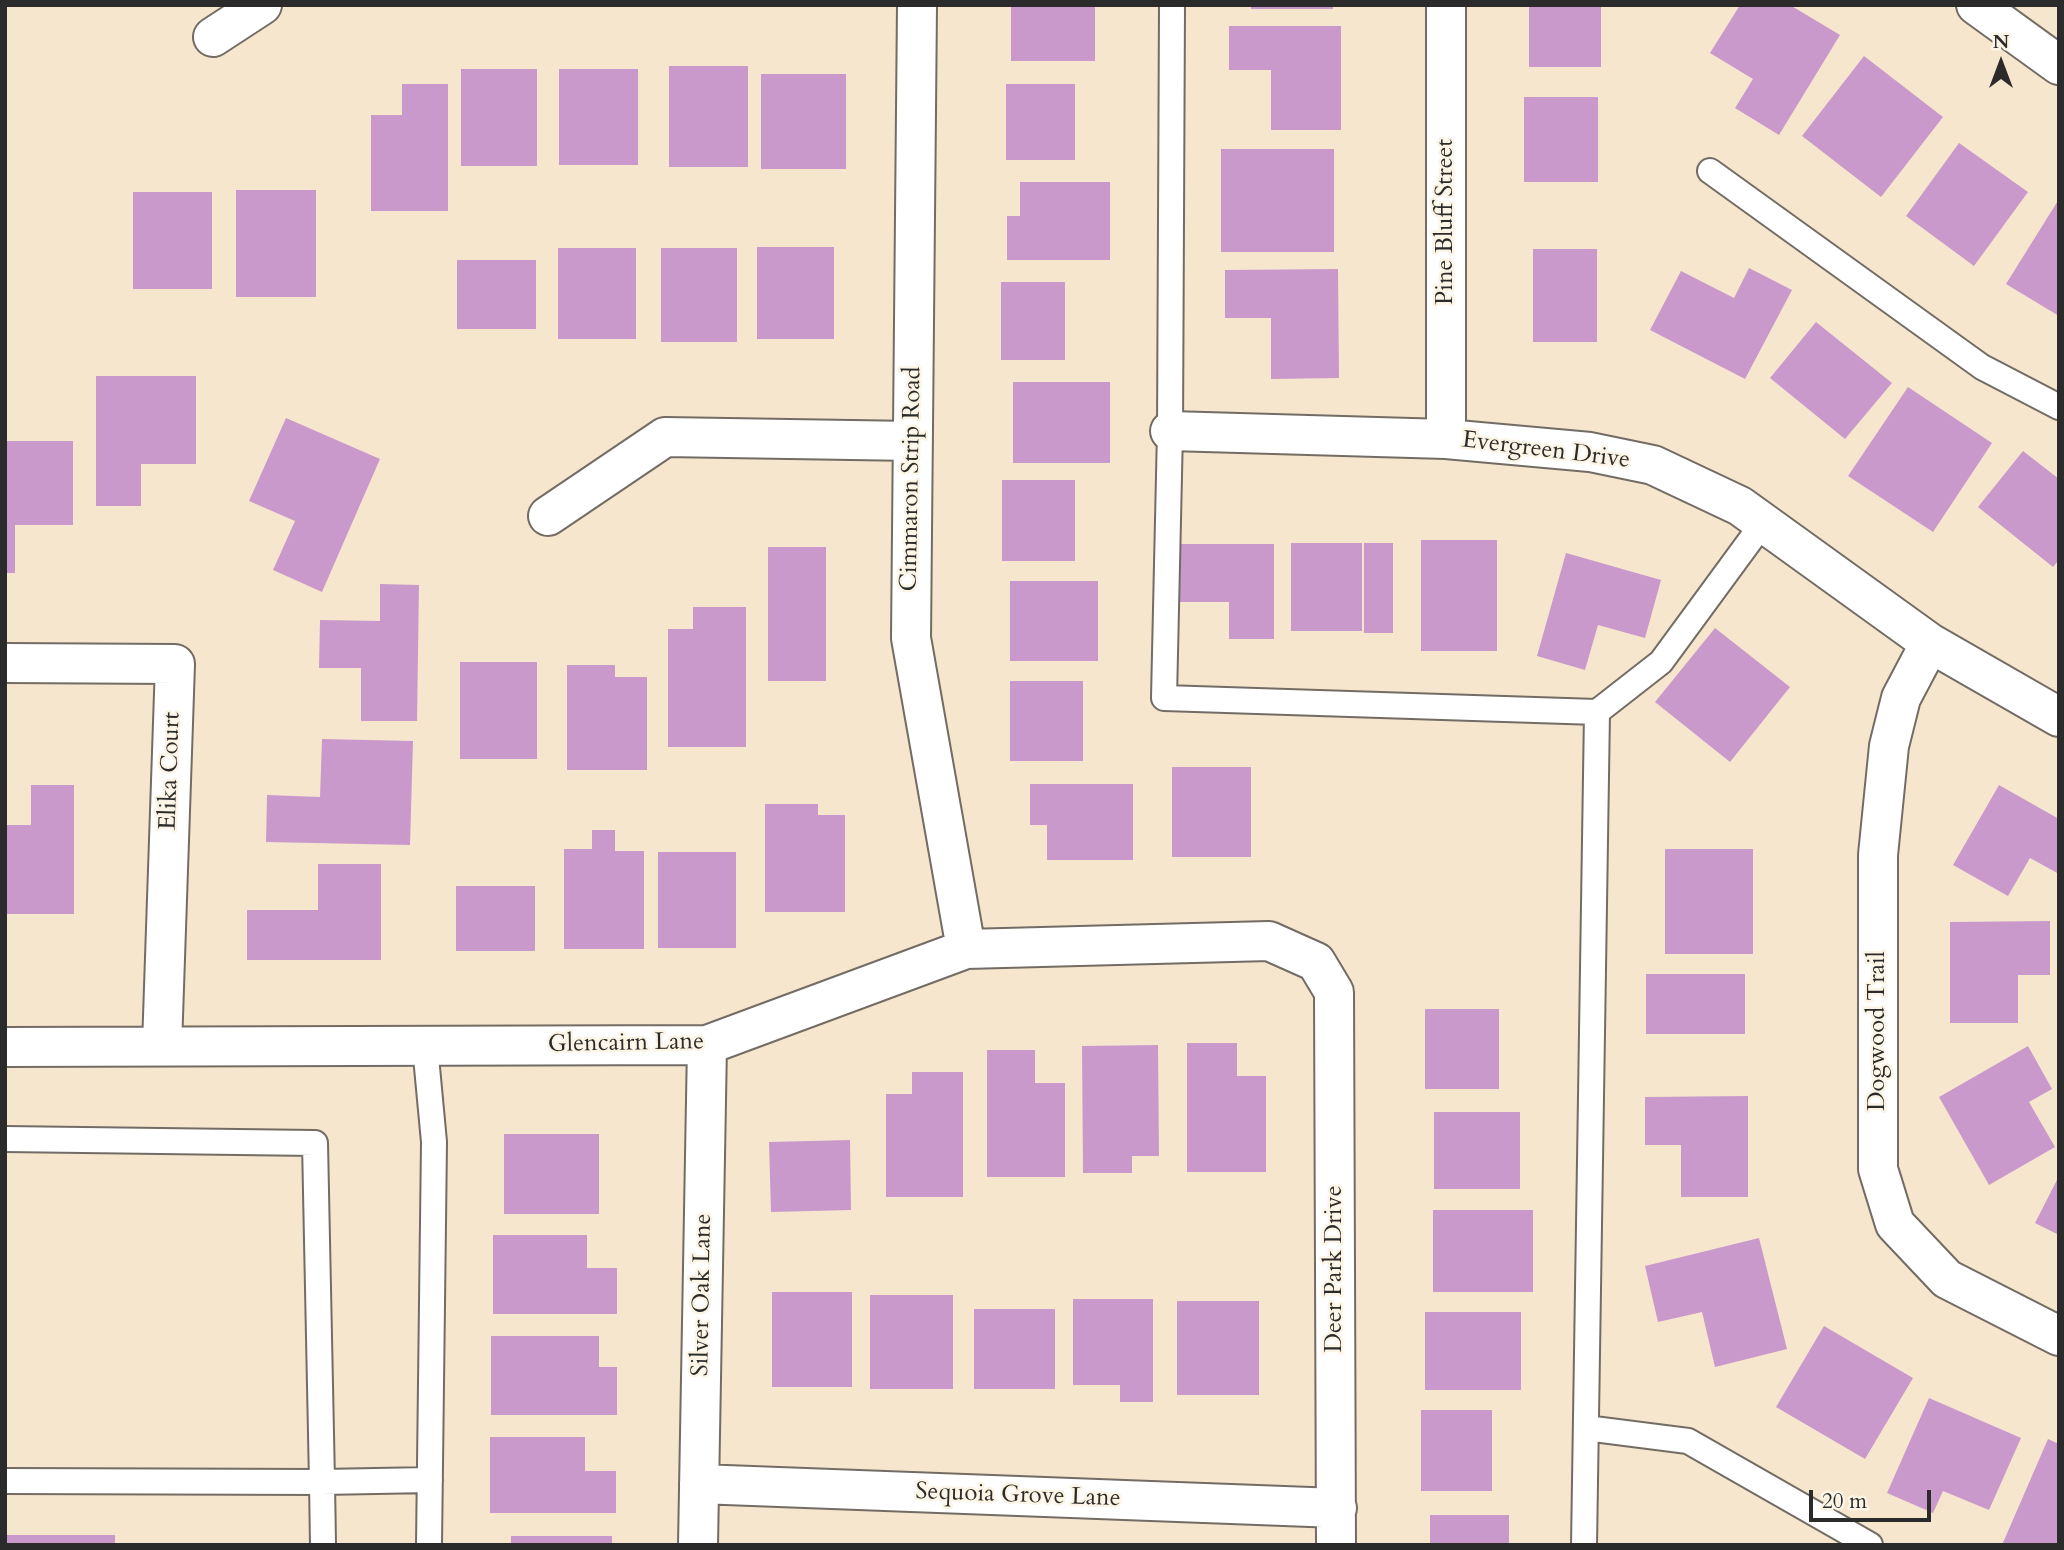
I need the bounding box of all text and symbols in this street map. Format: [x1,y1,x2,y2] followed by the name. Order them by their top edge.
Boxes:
[1966,28,2036,98] north arrow
[1993,29,2009,55] text: N
[1432,139,1460,305] street label: Pine Bluff Street
[896,366,928,592] street label: Cimmaron Strip Road
[1461,426,1631,476] street label: Evergreen Drive
[155,711,187,831] street label: Elika Court
[1864,951,1892,1111] street label: Dogwood Trail
[548,1028,704,1060] street label: Glencairn Lane
[1321,1185,1349,1353] street label: Deer Park Drive
[687,1213,719,1377] street label: Silver Oak Lane
[1812,1476,1934,1520] scale bar
[915,1478,1121,1514] street label: Sequoia Grove Lane
[1822,1487,1867,1516] text: 20 m

